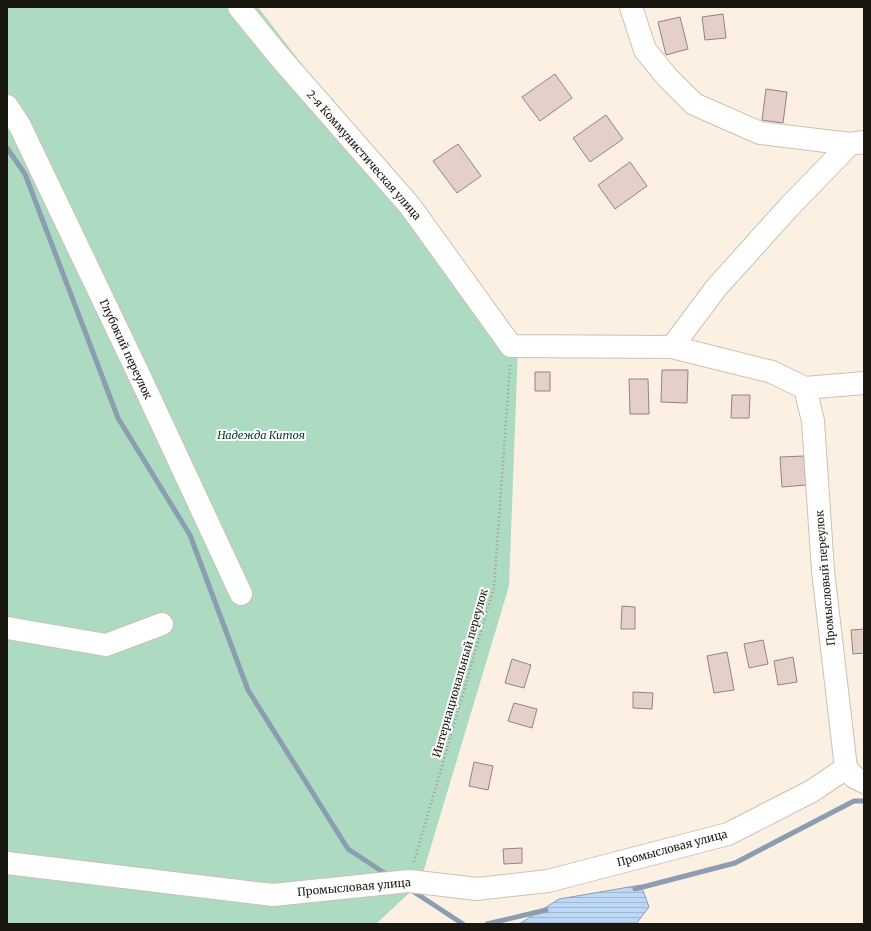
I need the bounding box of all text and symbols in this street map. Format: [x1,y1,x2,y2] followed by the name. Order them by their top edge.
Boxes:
[304,87,424,223] street label: 2-я Коммунистическая улица
[97,297,155,401] street label: Глубокий переулок
[217,428,305,442] park label: Надежда Китоя
[812,510,838,646] street label: Промысловый переулок
[429,587,491,759] street label: Интернациональный переулок
[615,826,729,870] street label: Промысловая улица
[297,875,411,899] street label: Промысловая улица

